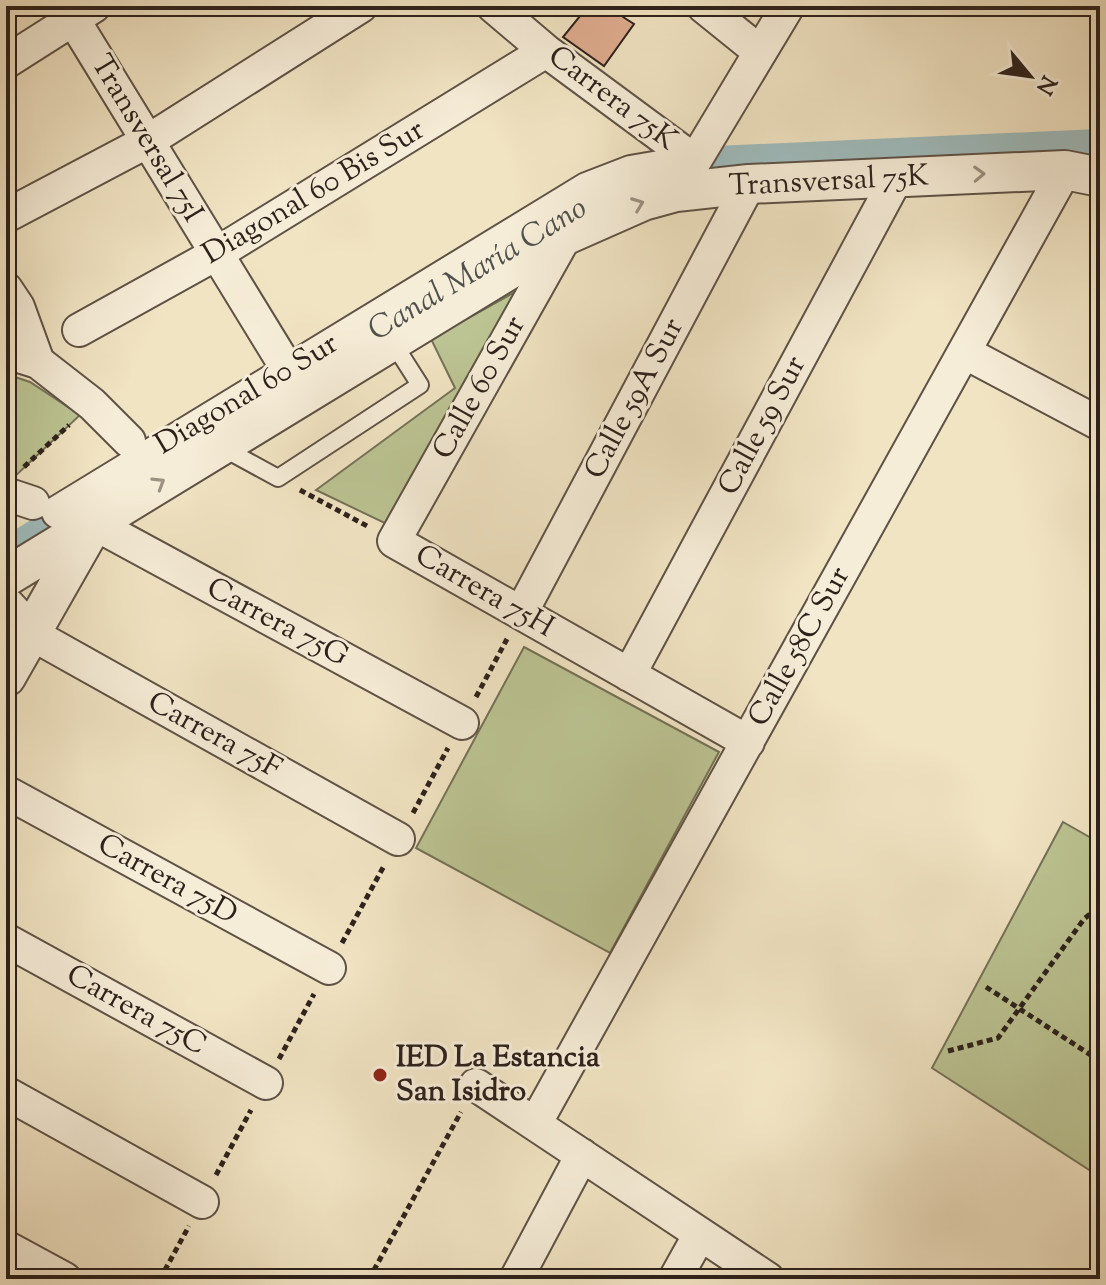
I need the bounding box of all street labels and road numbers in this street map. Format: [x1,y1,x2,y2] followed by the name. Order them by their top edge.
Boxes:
[538,36,686,162] street label: Carrera 75K
[79,47,213,231] street label: Transversal 75I
[195,110,433,276] street label: Diagonal 60 Bis Sur
[728,155,931,209] street label: Transversal 75K
[423,308,537,468] street label: Calle 60 Sur
[575,311,695,487] street label: Calle 59A Sur
[147,323,347,467] street label: Diagonal 60 Sur
[708,349,818,503] street label: Calle 59 Sur
[407,535,562,649] street label: Carrera 75H
[738,559,862,735] street label: Calle 58C Sur
[198,568,356,678] street label: Carrera 75G
[139,682,289,791] street label: Carrera 75F
[89,824,245,936] street label: Carrera 75D
[58,955,214,1067] street label: Carrera 75C

